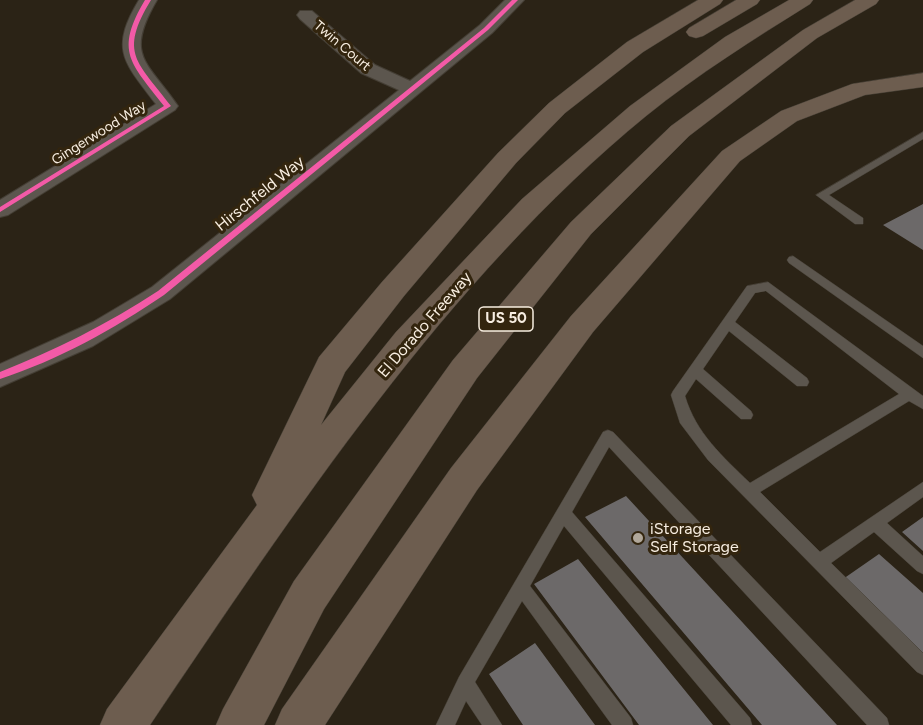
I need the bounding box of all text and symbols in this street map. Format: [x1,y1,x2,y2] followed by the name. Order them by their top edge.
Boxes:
[310,17,374,75] street label: Twin Court
[49,97,149,169] street label: Gingerwood Way
[212,152,308,236] street label: Hirschfeld Way
[374,268,476,382] street label: El Dorado Freeway
[479,307,533,331] road number: US 50
[650,519,739,557] place label: iStorage Self Storage
[631,531,645,545] marker: iStorage Self Storage

